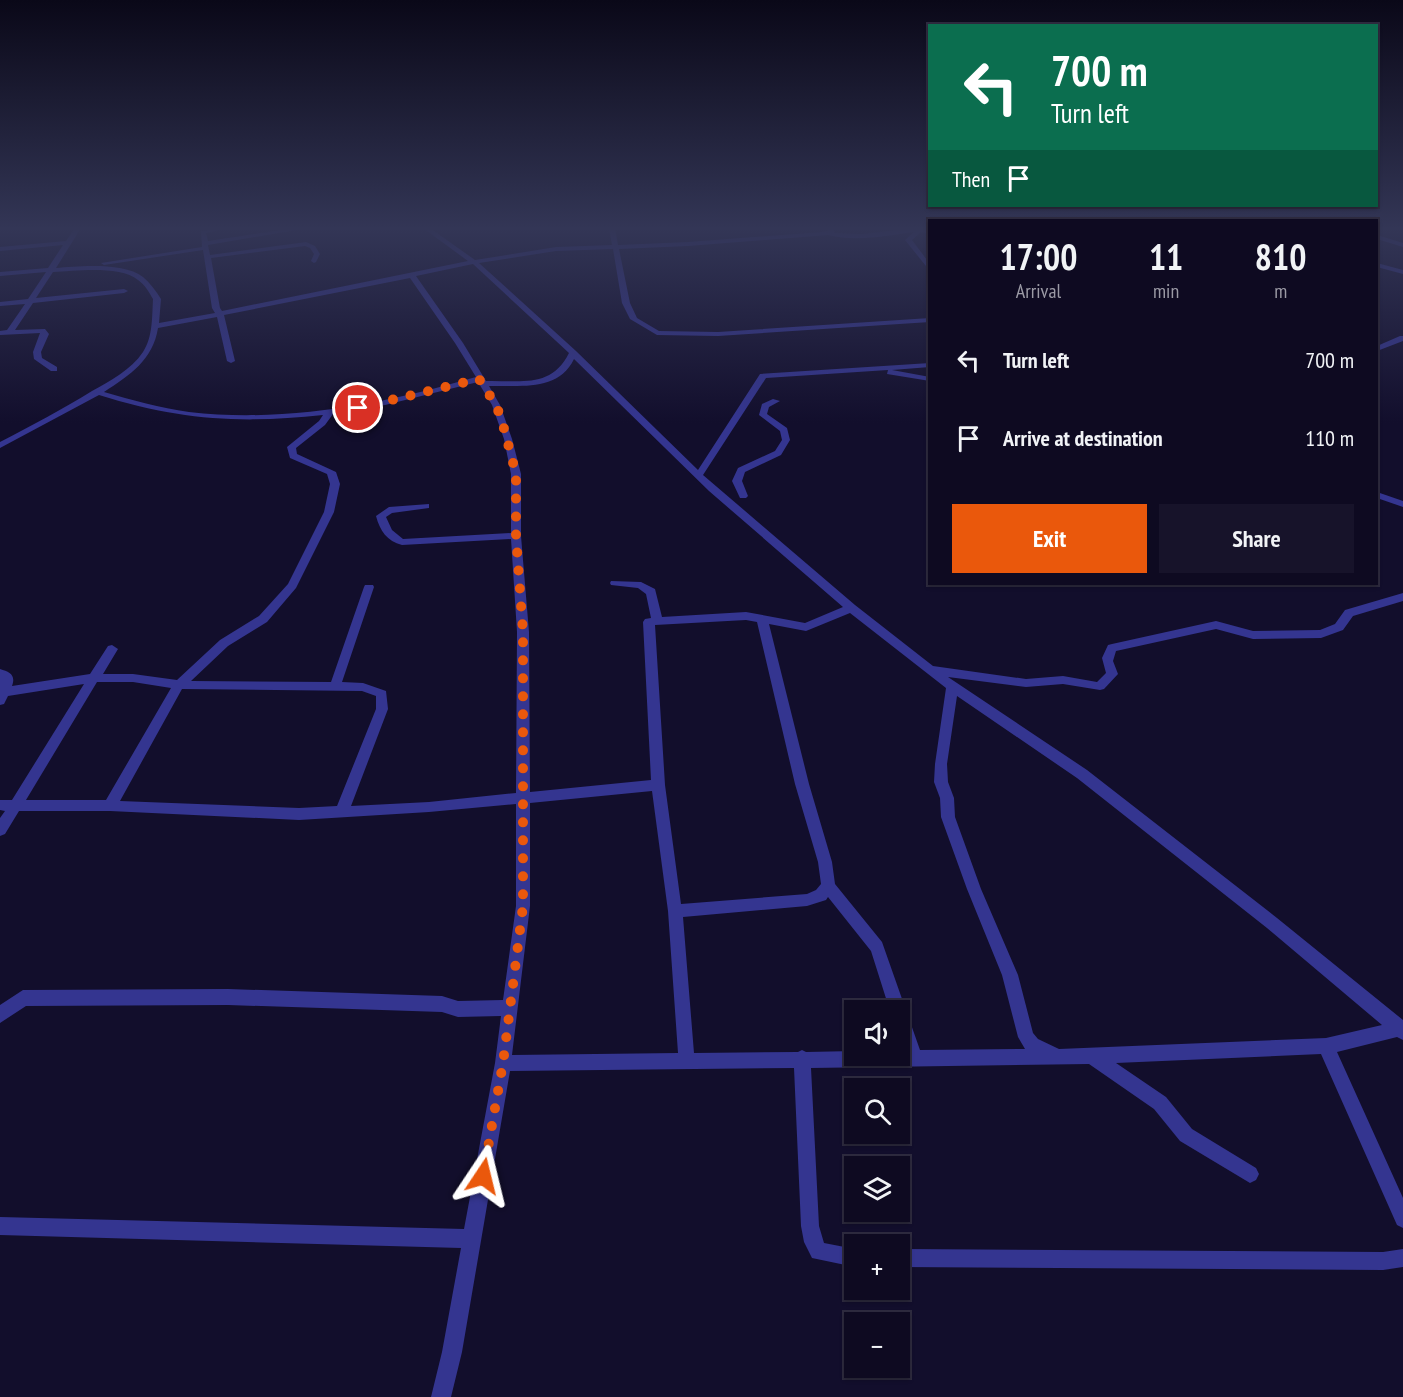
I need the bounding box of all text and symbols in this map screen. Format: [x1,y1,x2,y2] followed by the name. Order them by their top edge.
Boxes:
[1051,43,1148,98] text: 700 m
[952,48,1030,126] icon: left
[1051,96,1129,130] text: Turn left
[1002,162,1035,195] icon: arrive
[952,165,990,193] text: Then
[1000,233,1077,280] text: 17:00
[1149,233,1183,280] text: 11
[1255,233,1306,280] text: 810
[1016,278,1061,304] text: Arrival
[1153,278,1179,304] text: min
[1274,278,1287,304] text: m
[952,344,985,377] icon: left
[1003,346,1069,374] text: Turn left
[1305,346,1354,374] text: 700 m
[332,382,383,433] pin
[341,391,374,424] icon: arrive
[952,422,985,455] icon: arrive
[1003,424,1163,452] text: Arrive at destination
[1305,424,1354,452] text: 110 m
[952,504,1147,573] button: Exit
[1159,504,1354,573] button: Share
[844,1000,910,1378] map controls
[844,1000,910,1066] button: sound
[844,1078,910,1144] button: search
[451,1144,515,1208] position arrow
[844,1156,910,1222] button: layers
[844,1234,910,1300] button: +
[844,1312,910,1378] button: −

